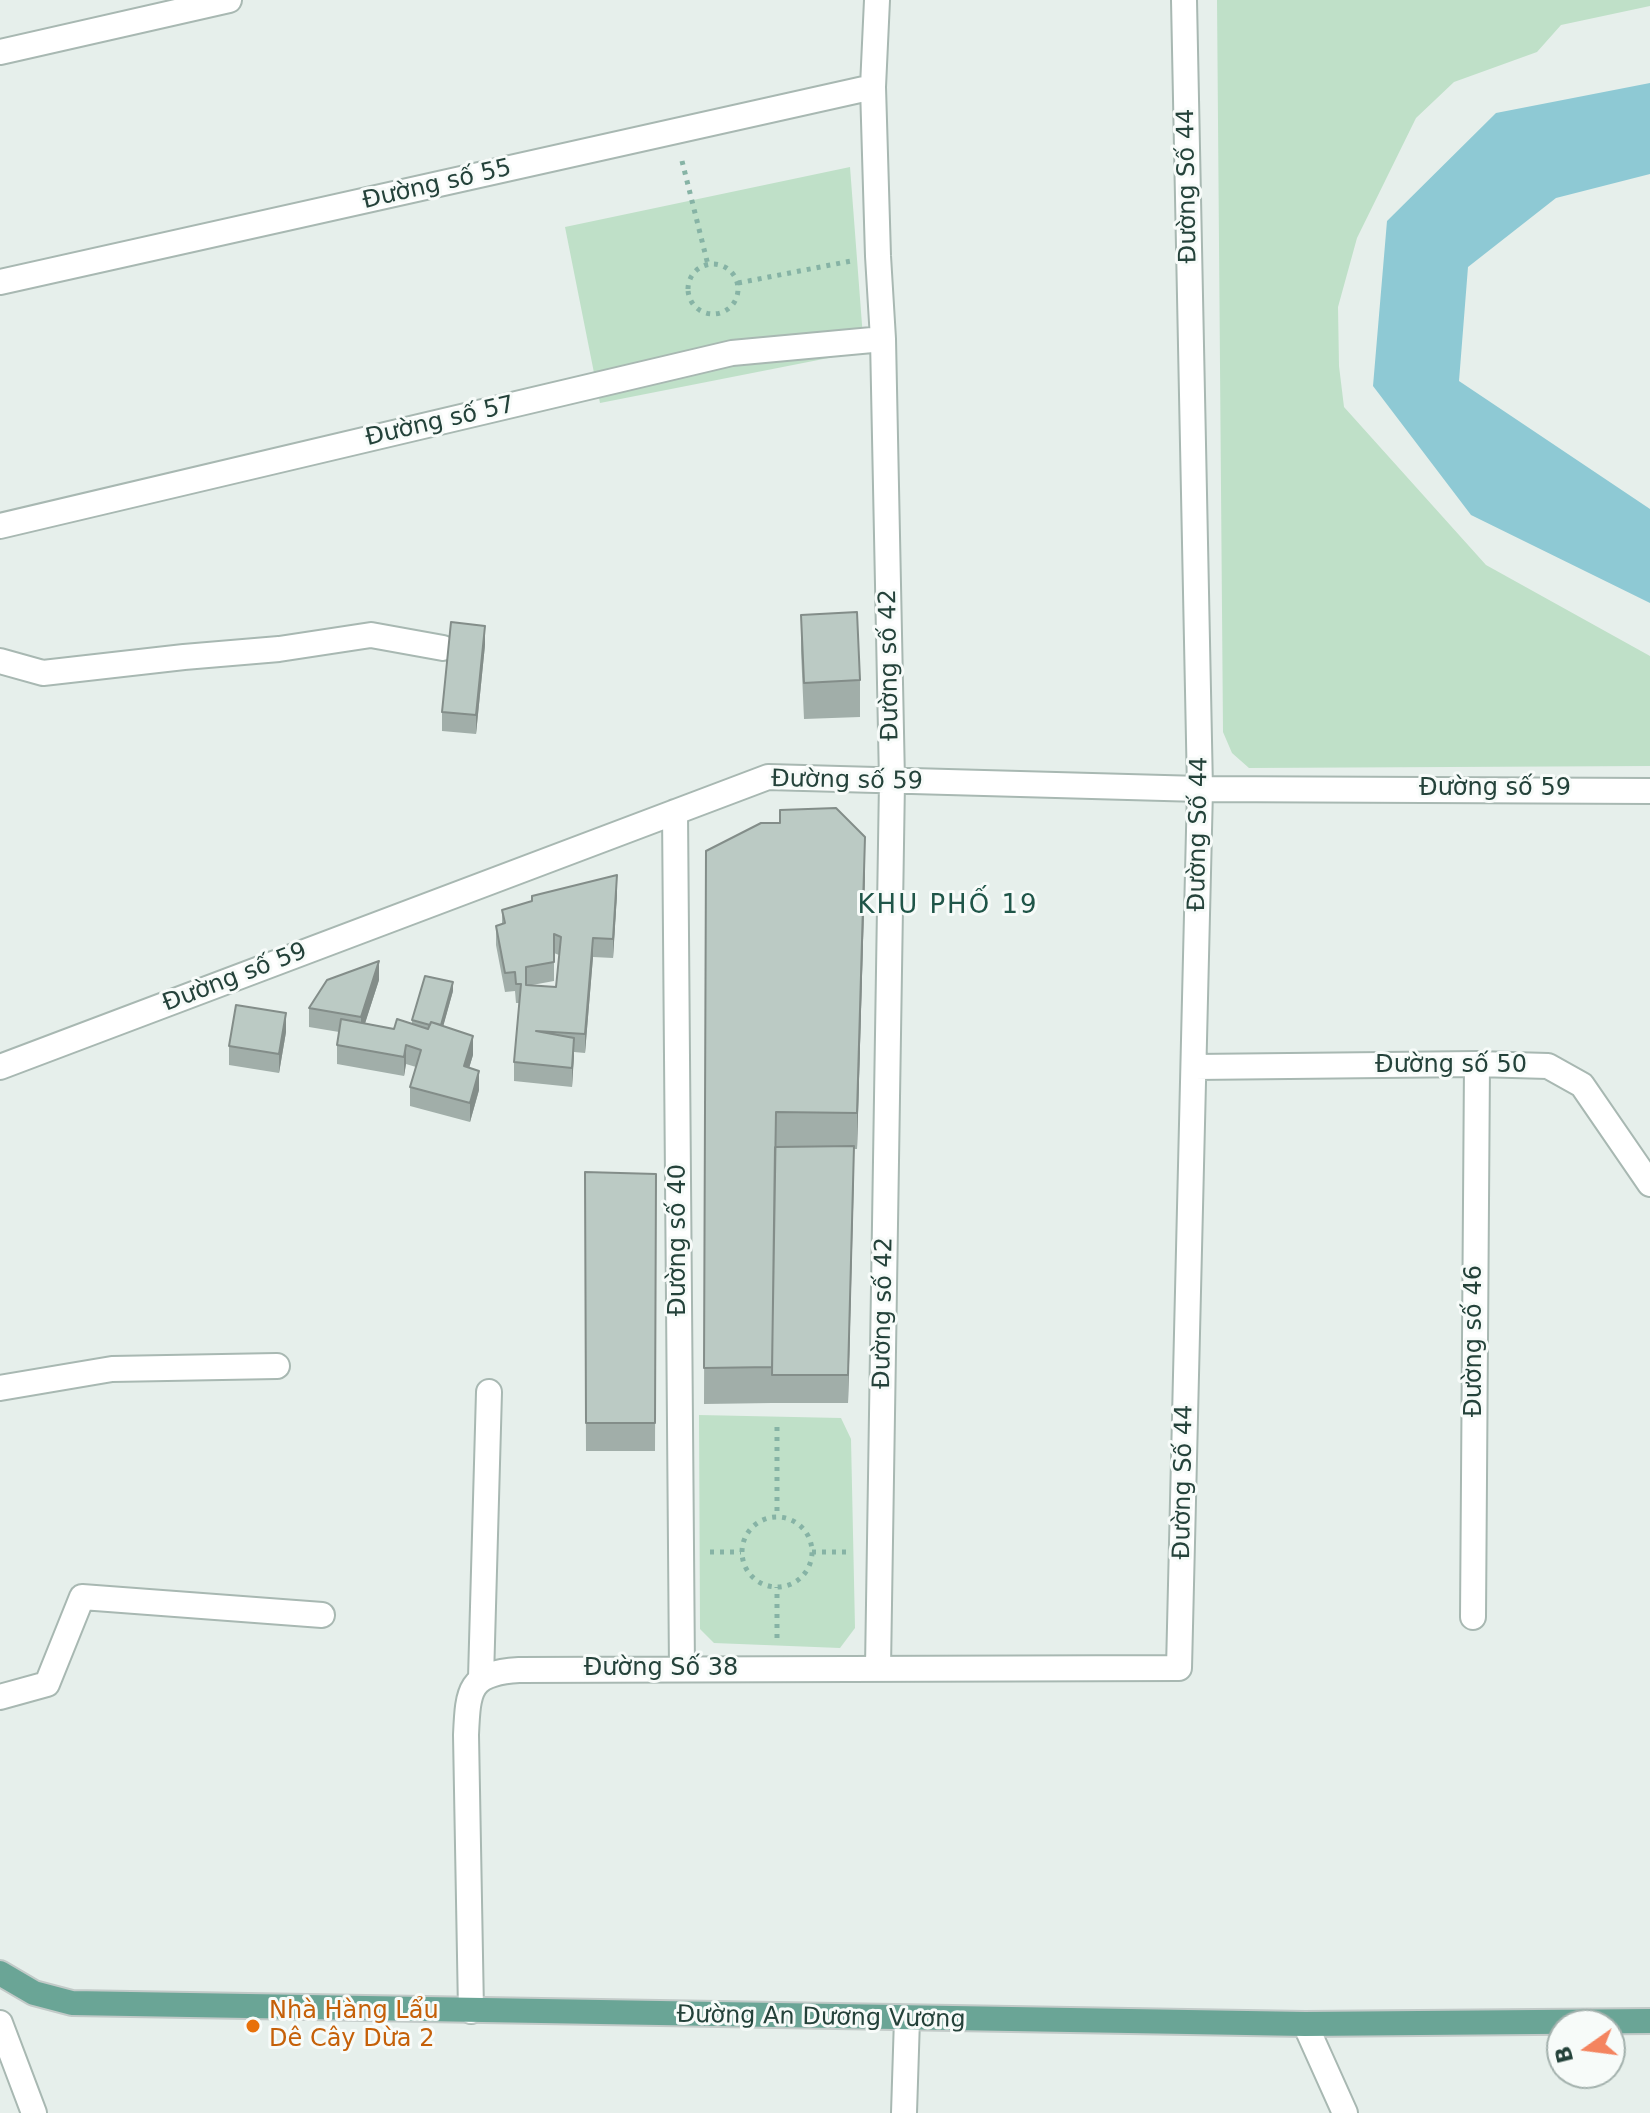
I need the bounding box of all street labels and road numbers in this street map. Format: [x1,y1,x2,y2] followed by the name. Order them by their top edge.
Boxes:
[1172,108,1204,264] street label: Đường Số 44
[360,154,514,216] street label: Đường số 55
[363,391,517,453] street label: Đường số 57
[874,589,906,741] street label: Đường số 42
[1183,756,1215,912] street label: Đường Số 44
[771,765,923,797] street label: Đường số 59
[1419,775,1571,803] street label: Đường số 59
[159,937,311,1019] street label: Đường số 59
[1375,1052,1527,1080] street label: Đường số 50
[665,1164,693,1316] street label: Đường số 40
[868,1237,900,1389] street label: Đường số 42
[1461,1265,1489,1417] street label: Đường số 46
[1168,1404,1200,1560] street label: Đường Số 44
[584,1655,738,1683] street label: Đường Số 38
[676,2001,966,2035] street label: Đường An Dương Vương

